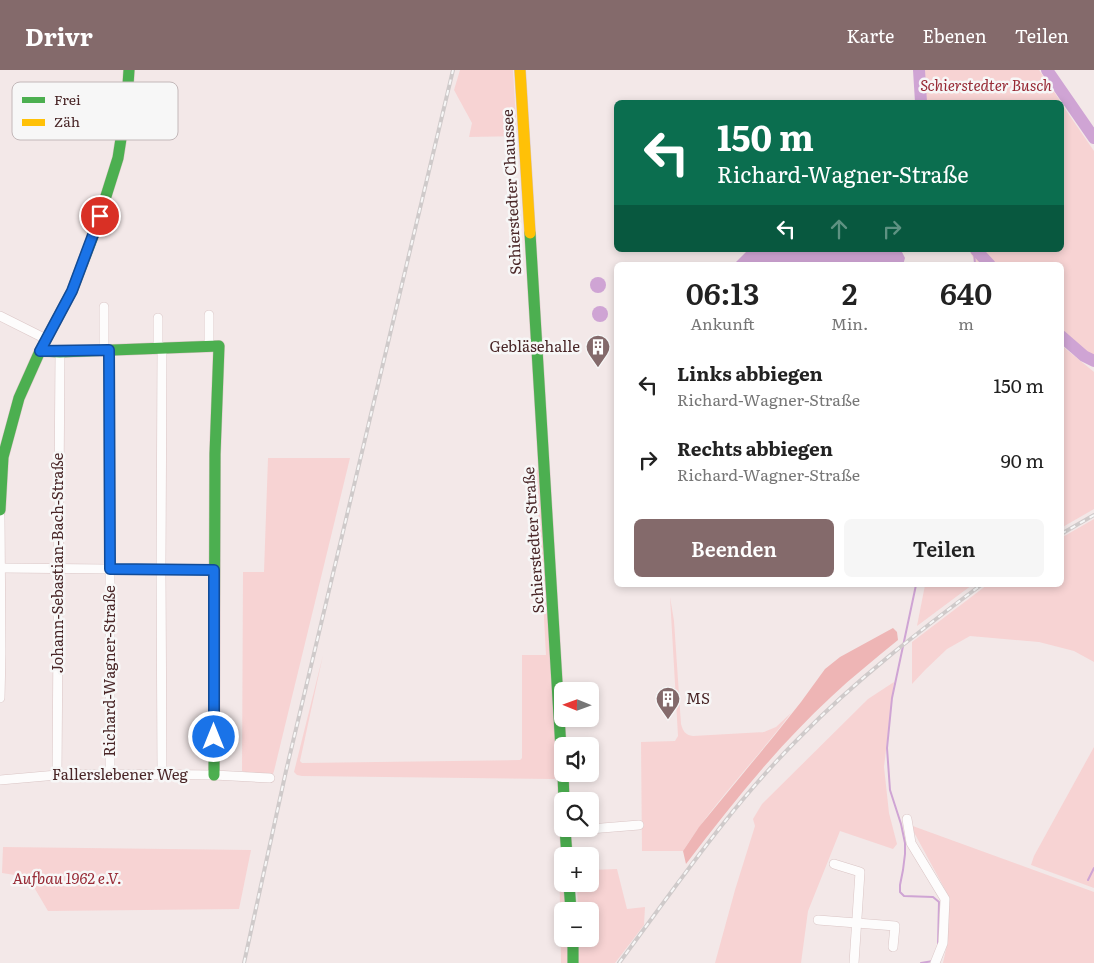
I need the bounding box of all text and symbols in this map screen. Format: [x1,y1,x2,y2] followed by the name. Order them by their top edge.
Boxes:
[25,18,93,53] text: Drivr
[847,22,894,49] text: Karte
[922,22,987,49] text: Ebenen
[1015,22,1069,49] text: Teilen
[920,73,1052,96] park label: Schierstedter Busch
[12,82,178,140] legend
[54,89,81,109] text: Frei
[495,109,526,275] street label: Schierstedter Chaussee
[717,110,814,162] text: 150 m
[54,111,80,131] text: Zäh
[634,120,699,185] icon: left
[717,157,969,190] text: Richard-Wagner-Straße
[79,195,121,237] pin
[86,202,114,230] icon: arrive
[772,215,800,243] icon: left
[825,215,853,243] icon: ahead
[878,215,906,243] icon: right
[686,270,759,314] text: 06:13
[842,270,858,314] text: 2
[940,270,992,314] text: 640
[690,311,755,335] text: Ankunft
[831,311,868,335] text: Min.
[958,311,974,335] text: m
[490,334,580,357] place label: Gebläsehalle
[585,334,611,368] building icon: Gebläsehalle
[677,359,823,387] text: Links abbiegen
[634,371,662,399] icon: left
[993,371,1044,399] text: 150 m
[677,387,860,411] text: Richard-Wagner-Straße
[677,434,833,462] text: Rechts abbiegen
[634,446,662,474] icon: right
[1001,446,1044,474] text: 90 m
[45,452,68,673] street label: Johann-Sebastian-Bach-Straße
[677,462,860,486] text: Richard-Wagner-Straße
[516,466,549,614] street label: Schierstedter Straße
[634,519,834,577] button: Beenden
[844,519,1044,577] button: Teilen
[97,585,120,757] street label: Richard-Wagner-Straße
[554,682,599,728] north arrow
[554,682,599,947] map controls
[655,686,681,720] building icon: MS
[686,686,710,709] place label: MS
[187,710,239,762] position arrow
[554,737,599,782] button: sound
[52,762,189,785] street label: Fallerslebener Weg
[554,792,599,837] button: search
[554,847,599,892] button: +
[13,866,121,889] park label: Aufbau 1962 e.V.
[554,902,599,947] button: −

